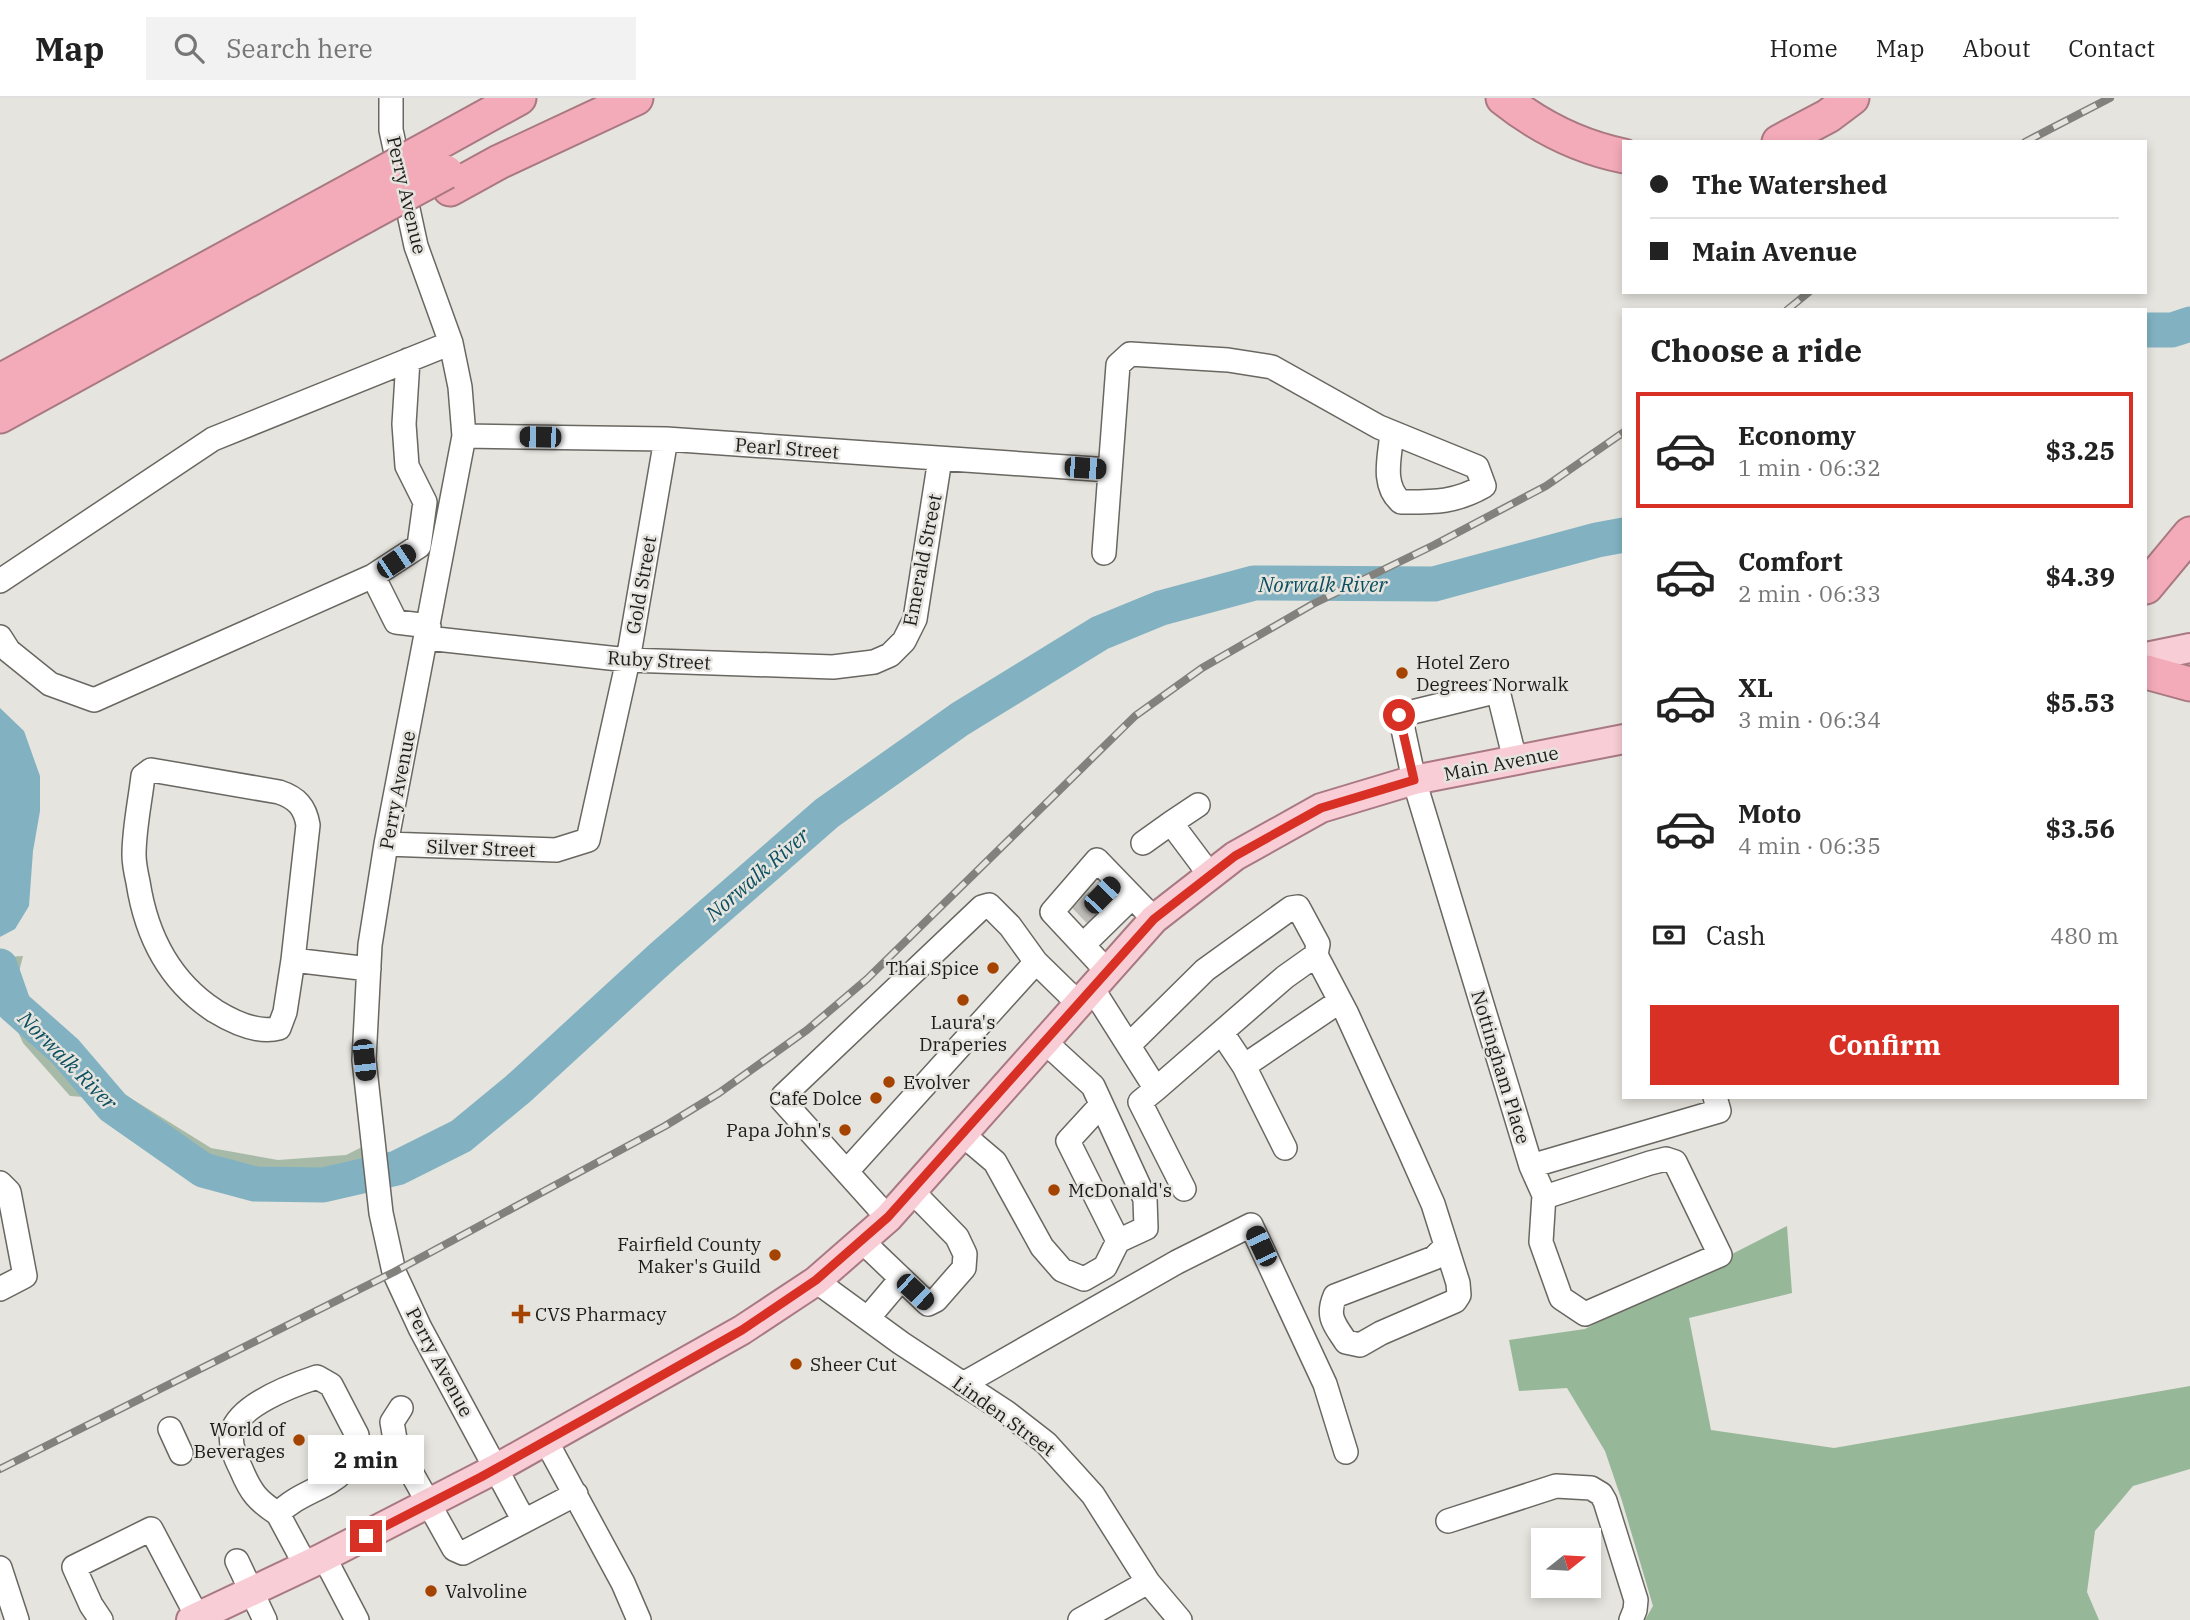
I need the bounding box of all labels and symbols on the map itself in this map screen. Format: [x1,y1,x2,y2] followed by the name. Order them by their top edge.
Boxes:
[382,134,432,256] street label: Perry Avenue
[519,426,562,448] car
[734,432,840,464] street label: Pearl Street
[1064,456,1107,480] car
[897,492,947,628] street label: Emerald Street
[621,534,662,636] street label: Gold Street
[373,541,420,581] car
[1257,570,1388,598] water label: Norwalk River
[607,645,712,675] street label: Ruby Street
[1416,650,1569,696] place label: Hotel Zero Degrees Norwalk
[1394,665,1410,681] marker: Hotel Zero Degrees Norwalk
[1383,699,1415,731] route start
[374,729,420,851] street label: Perry Avenue
[1442,740,1560,786] street label: Main Avenue
[698,821,816,928] water label: Norwalk River
[426,834,536,862] street label: Silver Street
[1080,873,1125,917] car
[885,956,979,980] place label: Thai Spice
[985,960,1001,976] marker: Thai Spice
[1466,987,1536,1147] street label: Nottingham Place
[955,992,971,1008] marker: Laura's Draperies
[12,1004,124,1116] water label: Norwalk River
[919,1010,1007,1056] place label: Laura's Draperies
[352,1038,377,1082] car
[903,1070,971,1094] place label: Evolver
[881,1074,897,1090] marker: Evolver
[769,1086,862,1110] place label: Cafe Dolce
[868,1090,884,1106] marker: Cafe Dolce
[726,1118,831,1142] place label: Papa John's
[837,1122,853,1138] marker: Papa John's
[1068,1178,1172,1202] place label: McDonald's
[1046,1182,1062,1198] marker: McDonald's
[1243,1223,1280,1269] car
[617,1232,762,1278] place label: Fairfield County Maker's Guild
[767,1247,783,1263] marker: Fairfield County Maker's Guild
[893,1270,938,1314] car
[535,1302,667,1326] place label: CVS Pharmacy
[401,1303,479,1421] street label: Perry Avenue
[513,1306,529,1322] marker: CVS Pharmacy
[810,1352,897,1376] place label: Sheer Cut
[788,1356,804,1372] marker: Sheer Cut
[948,1371,1060,1461] street label: Linden Street
[194,1417,286,1463] place label: World of Beverages
[291,1432,307,1448] marker: World of Beverages
[308,1434,424,1484] callout: 2 min
[350,1520,382,1552] route end
[1531,1528,1601,1598] north arrow
[445,1579,527,1603] place label: Valvoline
[423,1583,439,1599] marker: Valvoline

